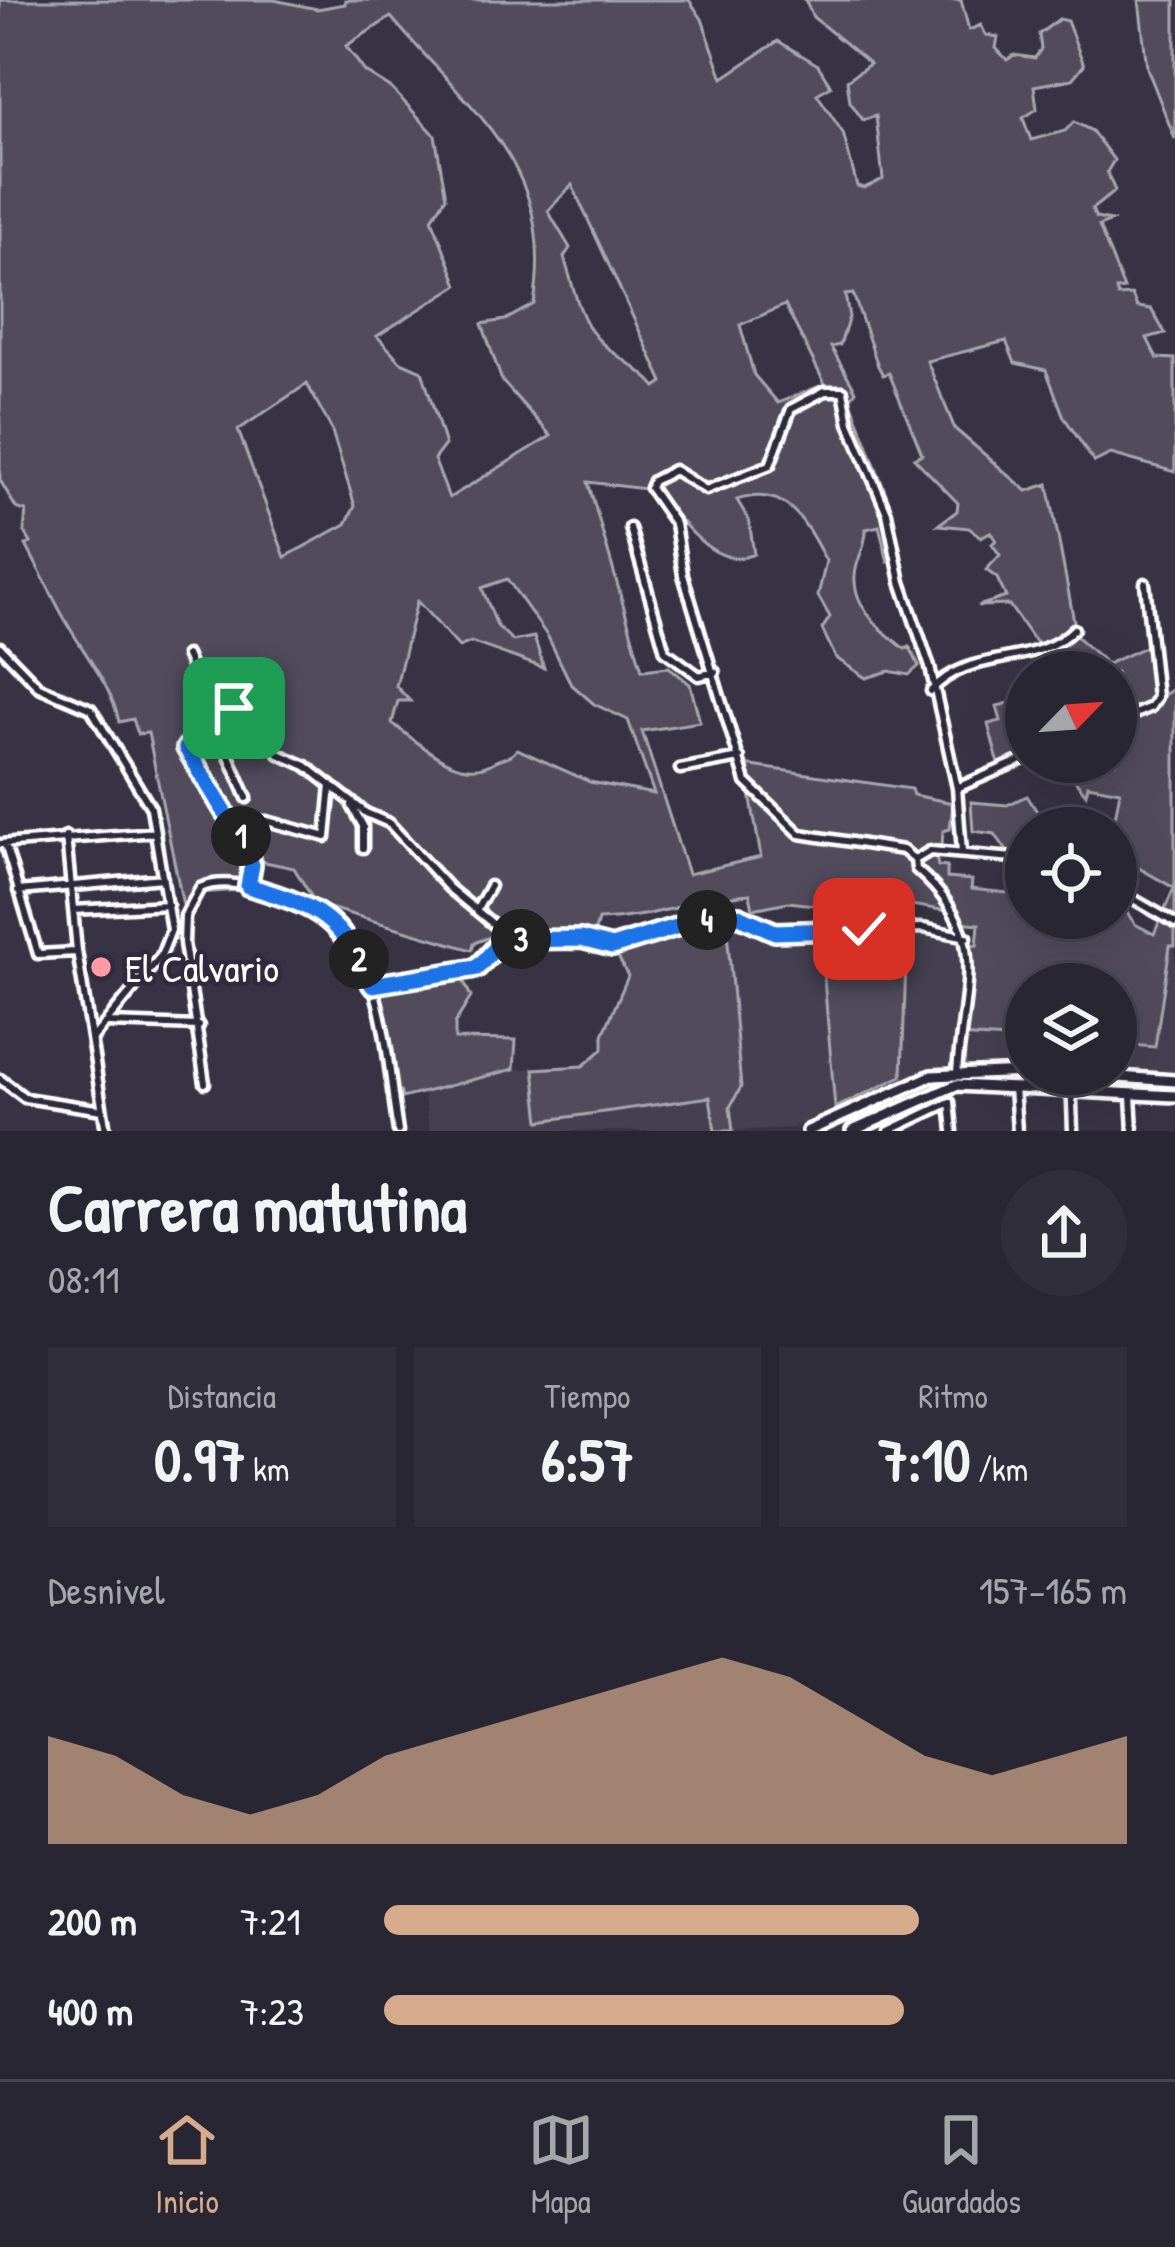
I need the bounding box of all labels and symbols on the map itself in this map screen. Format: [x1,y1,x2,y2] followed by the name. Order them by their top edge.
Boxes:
[1005,651,1137,783] north arrow
[183,657,285,759] pin
[211,806,271,866] pin: 1
[813,878,915,980] pin
[677,890,737,950] pin: 4
[491,909,551,969] pin: 3
[329,929,389,989] pin: 2
[125,941,279,994] place label: El Calvario
[88,954,114,980] marker: El Calvario

